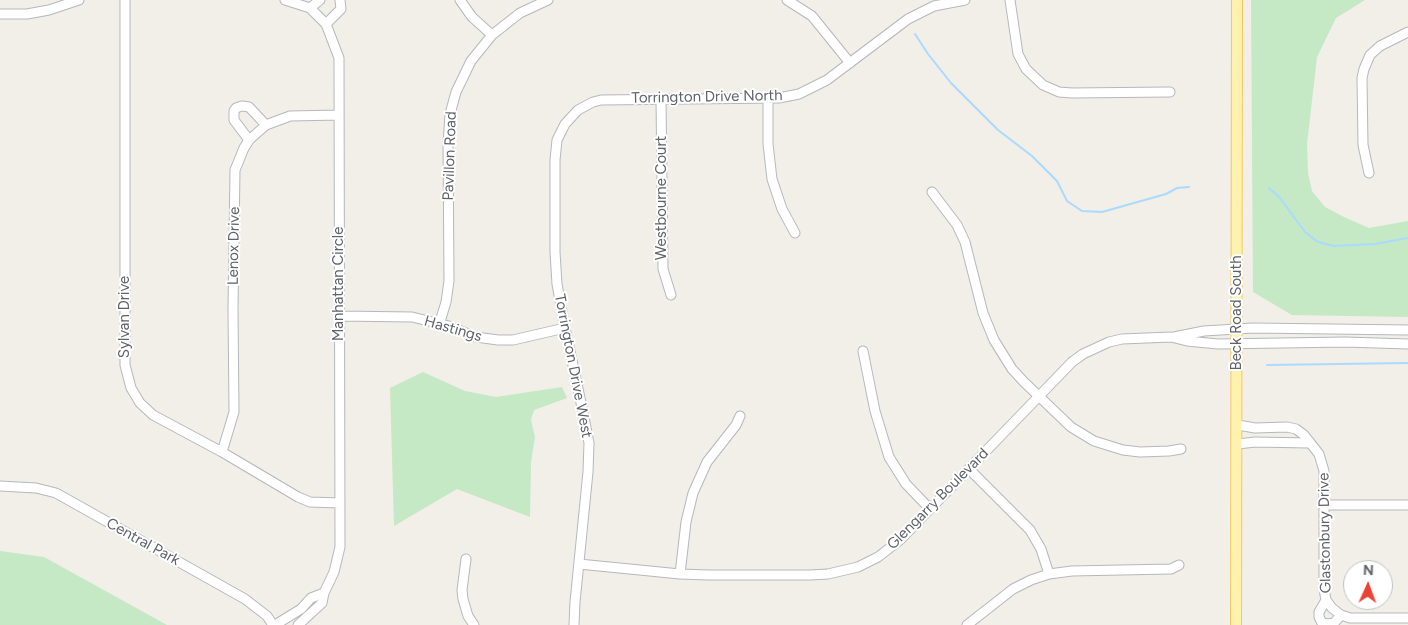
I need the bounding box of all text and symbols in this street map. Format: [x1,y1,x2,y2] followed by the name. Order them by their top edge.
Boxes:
[631,87,783,107] street label: Torrington Drive North
[439,111,461,201] street label: Pavillon Road
[653,136,671,260] street label: Westbourne Court
[224,207,244,285] street label: Lenox Drive
[330,227,348,341] street label: Manhattan Circle
[1228,255,1246,371] street label: Beck Road South
[116,276,134,358] street label: Sylvan Drive
[550,292,596,440] street label: Torrington Drive West
[422,312,484,346] street label: Hastings
[884,445,992,553] street label: Glengarry Boulevard
[1315,473,1335,593] street label: Glastonbury Drive
[103,514,183,570] street label: Central Park
[1343,560,1393,610] north arrow
[1363,562,1374,579] text: N

